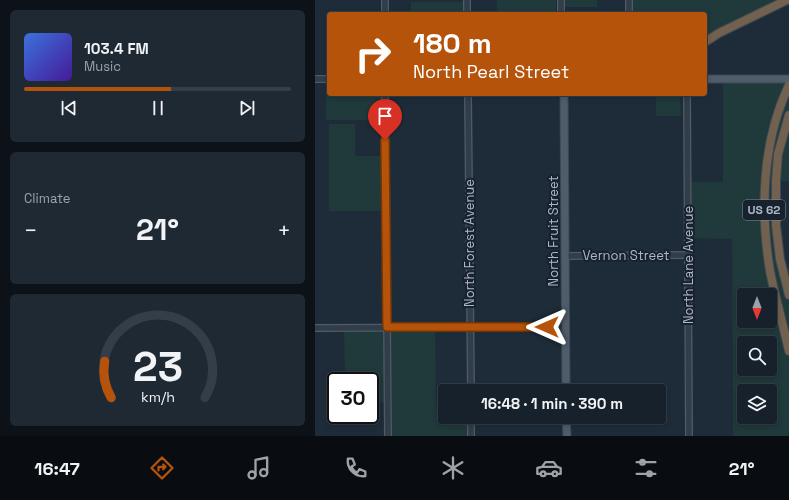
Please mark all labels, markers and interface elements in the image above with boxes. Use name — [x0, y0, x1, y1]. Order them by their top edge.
text: 180 m — [413, 25, 492, 61]
icon: right — [347, 28, 399, 80]
text: 103.4 FM — [84, 39, 149, 58]
text: Music — [84, 58, 121, 75]
text: North Pearl Street — [413, 60, 569, 83]
icon: previous — [58, 97, 80, 119]
icon: pause — [147, 97, 169, 119]
icon: next — [236, 97, 258, 119]
pin — [368, 99, 402, 140]
icon: arrive — [374, 105, 396, 127]
street label: North Fruit Street — [545, 175, 562, 286]
street label: North Forest Avenue — [461, 179, 478, 307]
text: Climate — [24, 190, 70, 207]
road number: US 62 — [743, 200, 785, 220]
street label: North Lane Avenue — [680, 206, 697, 324]
text: 21° — [136, 210, 179, 249]
text: − — [24, 216, 38, 244]
text: + — [277, 216, 291, 244]
street label: Vernon Street — [582, 247, 670, 264]
north arrow — [737, 288, 777, 328]
map controls — [737, 288, 777, 424]
position arrow — [526, 306, 568, 348]
button: search — [737, 336, 777, 376]
text: 23 — [133, 340, 183, 393]
speed limit sign: 30 — [327, 372, 379, 424]
button: layers — [737, 384, 777, 424]
text: km/h — [140, 388, 175, 406]
text: 16:48 · 1 min · 390 m — [481, 394, 623, 413]
icon: directions — [148, 454, 176, 482]
icon: music — [245, 454, 273, 482]
icon: phone — [342, 454, 370, 482]
icon: climate — [439, 454, 467, 482]
icon: car — [535, 454, 563, 482]
icon: filters — [632, 454, 660, 482]
text: 16:47 — [34, 457, 80, 480]
text: 21° — [729, 457, 755, 480]

